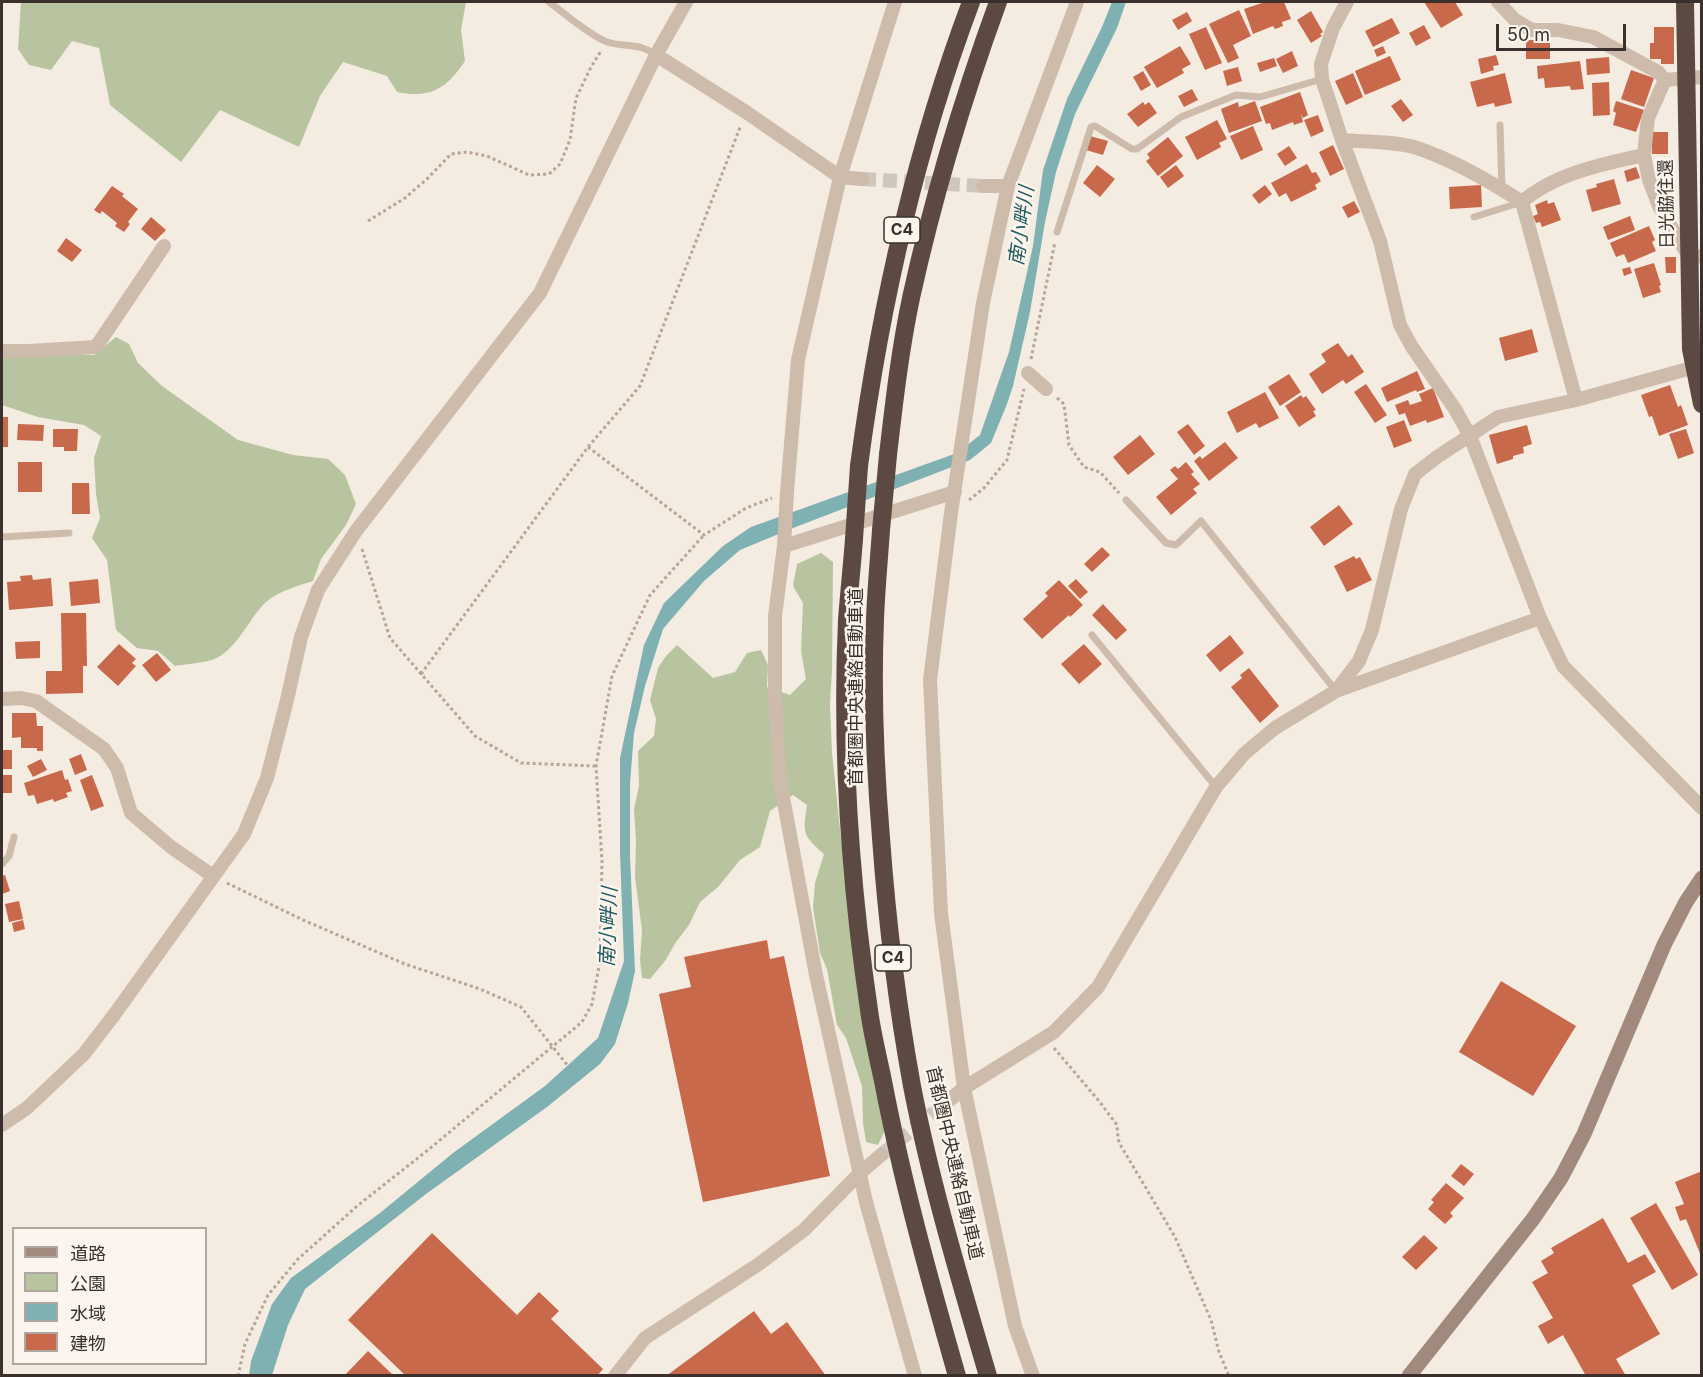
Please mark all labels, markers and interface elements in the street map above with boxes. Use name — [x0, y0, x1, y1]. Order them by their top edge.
scale bar — [1499, 12, 1630, 50]
text: 50 m — [1507, 24, 1550, 45]
street label: 日光脇往還 — [1655, 159, 1679, 249]
water label: 南小畔川 — [1005, 185, 1039, 267]
road number: C4 — [884, 217, 920, 243]
street label: 首都圏中央連絡自動車道 — [846, 588, 868, 786]
water label: 南小畔川 — [596, 887, 622, 967]
road number: C4 — [875, 945, 911, 971]
street label: 首都圏中央連絡自動車道 — [921, 1064, 987, 1262]
legend — [12, 1227, 207, 1365]
text: 道路 — [70, 1243, 106, 1264]
text: 公園 — [70, 1273, 106, 1294]
text: 水域 — [70, 1303, 106, 1324]
text: 建物 — [70, 1333, 106, 1354]

